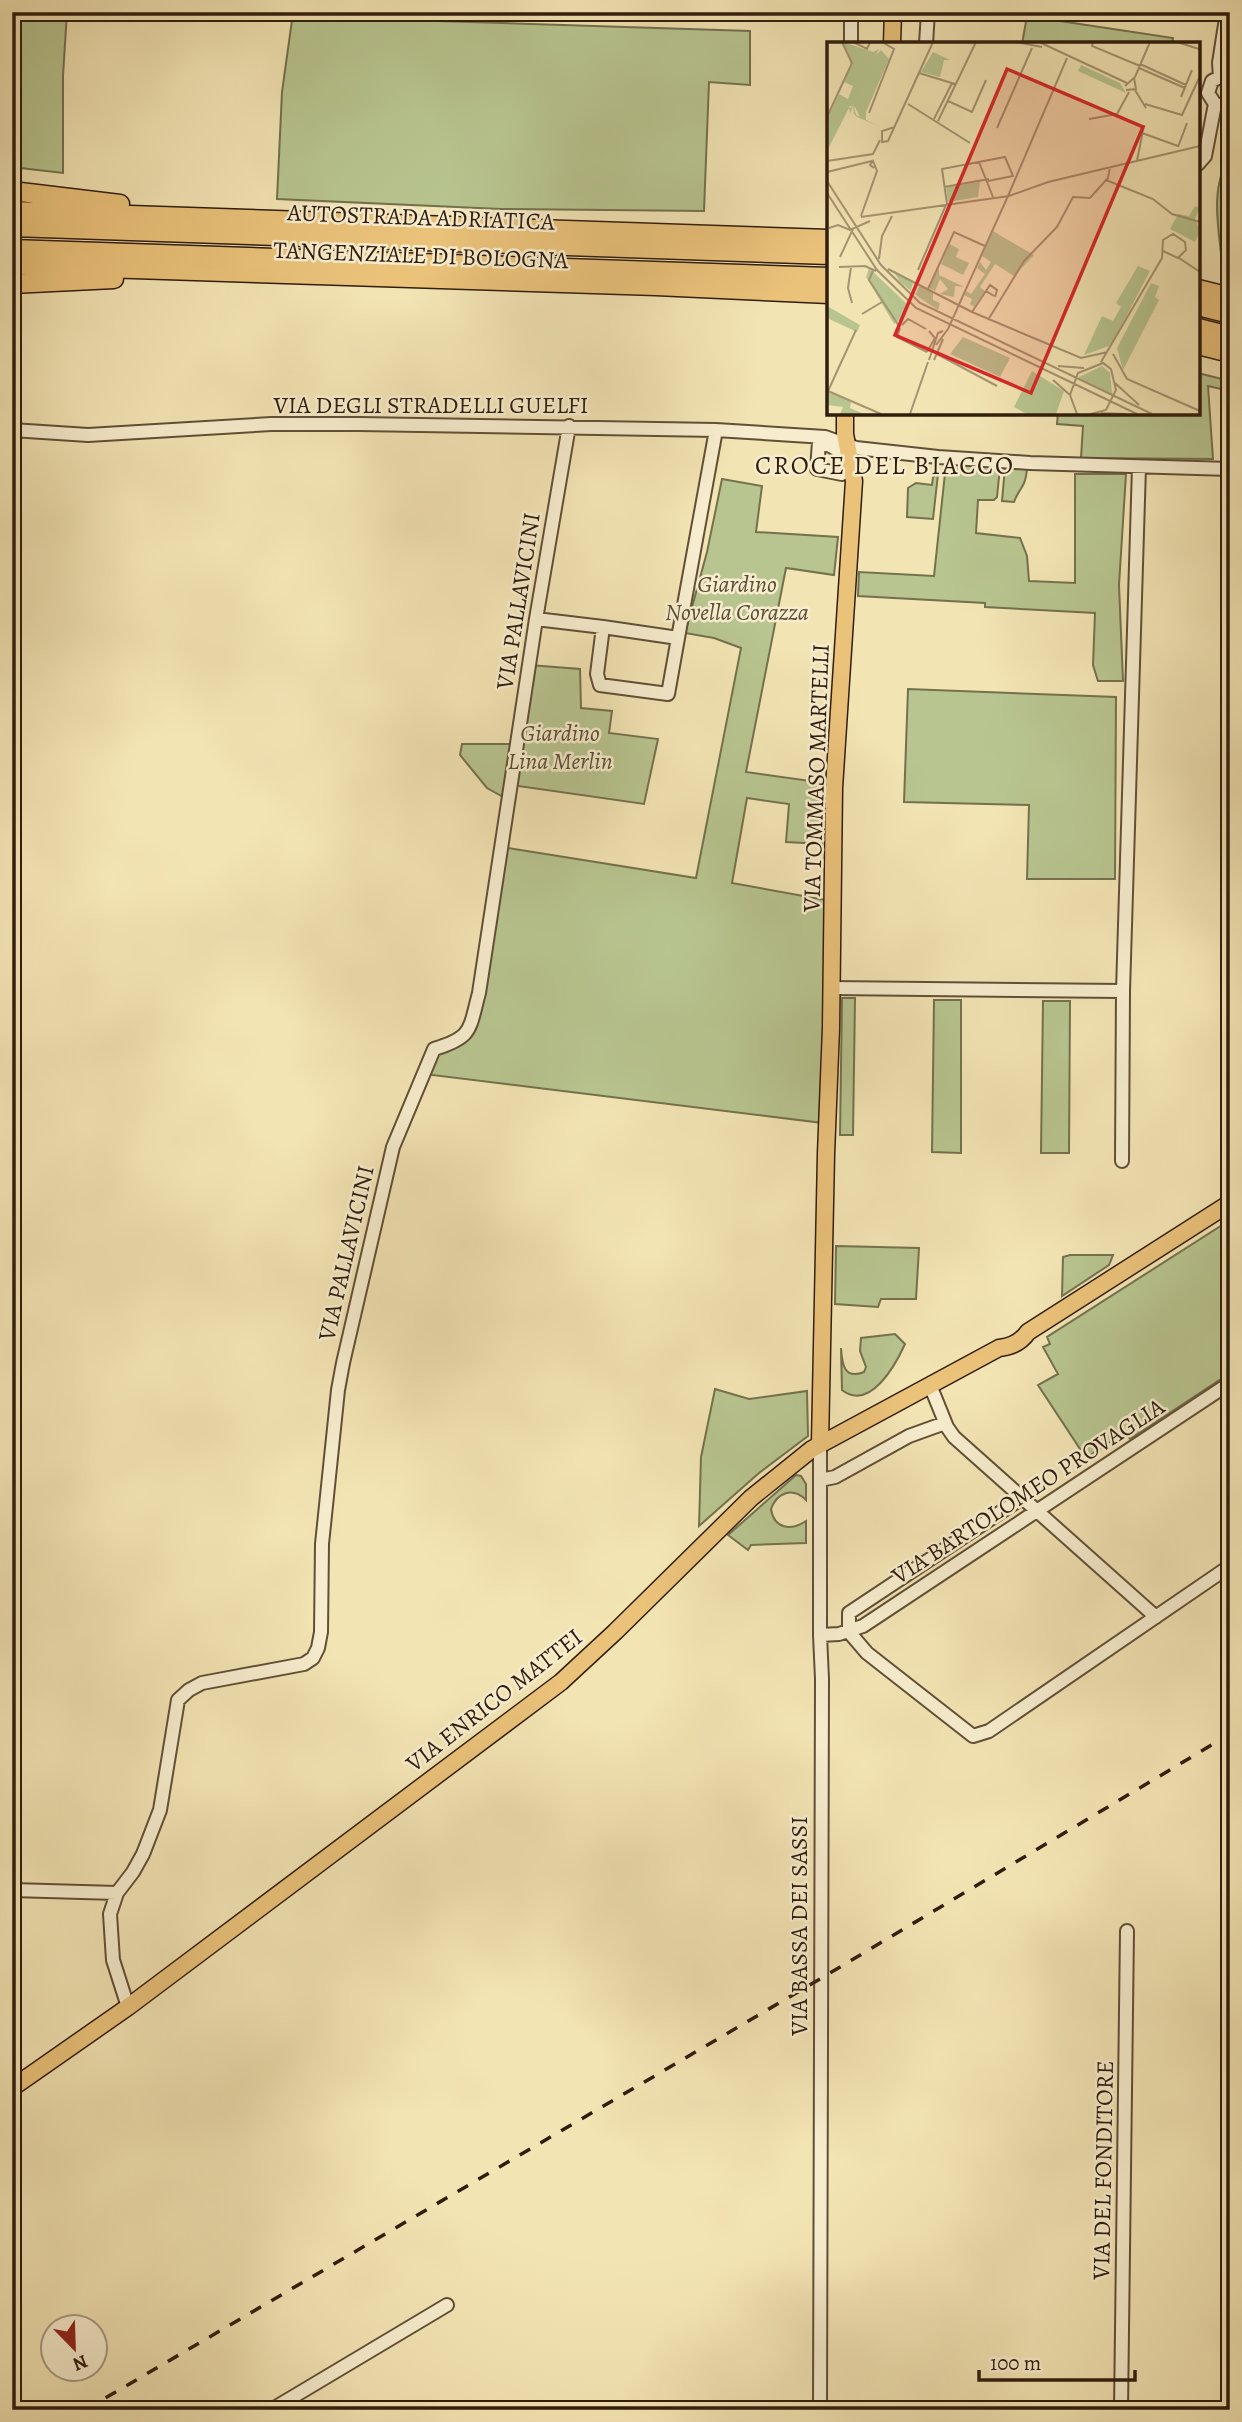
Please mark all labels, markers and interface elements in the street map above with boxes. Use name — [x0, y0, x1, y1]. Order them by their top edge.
inset map — [827, 42, 1200, 415]
street label: AUTOSTRADA ADRIATICA — [286, 196, 556, 238]
street label: TANGENZIALE DI BOLOGNA — [273, 234, 570, 276]
street label: VIA DEGLI STRADELLI GUELFI — [272, 389, 589, 421]
district label: CROCE DEL BIACCO — [755, 448, 1015, 483]
street label: VIA PALLAVICINI — [488, 510, 548, 693]
park label: Giardino Novella Corazza — [665, 568, 809, 628]
street label: VIA TOMMASO MARTELLI — [795, 643, 837, 914]
park label: Giardino Lina Merlin — [507, 717, 613, 777]
street label: VIA PALLAVICINI — [310, 1162, 382, 1345]
street label: VIA BARTOLOMEO PROVAGLIA — [884, 1390, 1172, 1592]
street label: VIA ENRICO MATTEI — [398, 1621, 589, 1780]
street label: VIA BASSA DEI SASSI — [783, 1816, 815, 2037]
street label: VIA DEL FONDITORE — [1085, 2060, 1121, 2281]
north arrow — [38, 2314, 108, 2384]
scale bar — [979, 2338, 1135, 2382]
text: N — [69, 2348, 92, 2377]
text: 100 m — [990, 2349, 1041, 2377]

